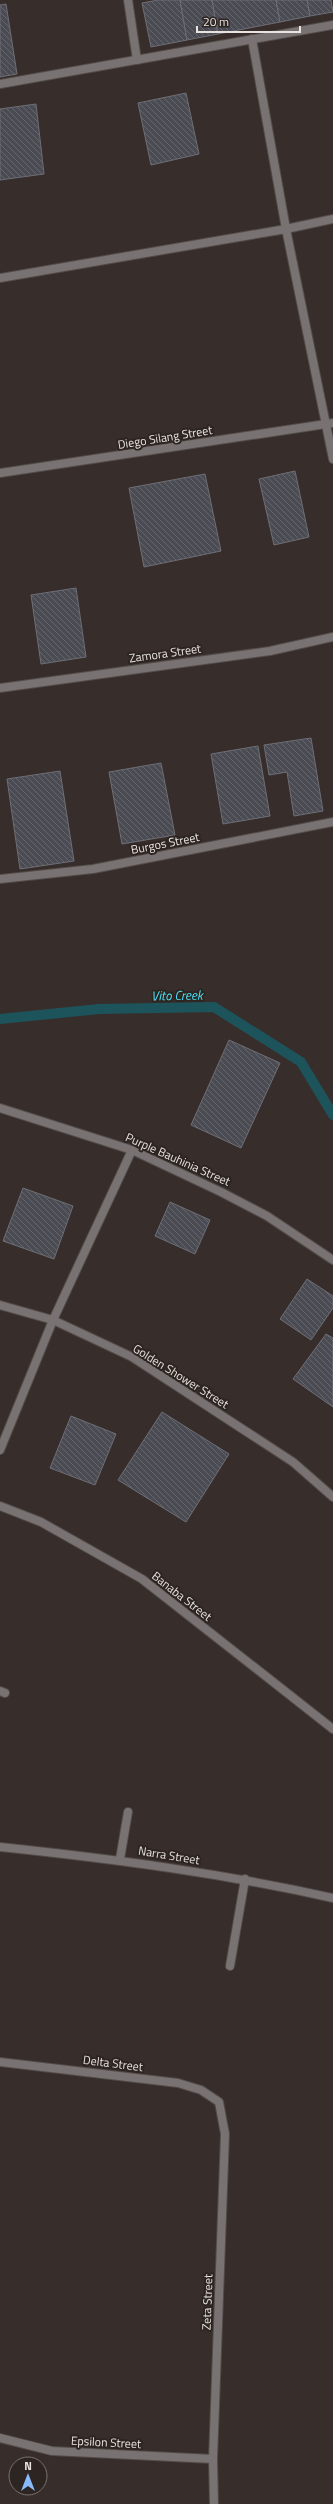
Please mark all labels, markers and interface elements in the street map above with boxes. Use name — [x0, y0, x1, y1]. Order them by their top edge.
scale bar — [197, 8, 300, 34]
text: 20 m — [203, 12, 229, 31]
street label: Diego Silang Street — [116, 420, 215, 454]
street label: Zamora Street — [128, 638, 203, 667]
street label: Burgos Street — [129, 827, 202, 859]
water label: Vito Creek — [151, 985, 205, 1005]
street label: Purple Bauhinia Street — [123, 1127, 234, 1191]
street label: Golden Shower Street — [129, 1339, 233, 1414]
street label: Banaba Street — [148, 1566, 217, 1626]
street label: Narra Street — [137, 1841, 202, 1869]
street label: Delta Street — [82, 2050, 145, 2076]
street label: Zeta Street — [197, 2273, 218, 2330]
street label: Epsilon Street — [70, 2431, 142, 2453]
north arrow — [8, 2456, 48, 2496]
text: N — [24, 2458, 32, 2474]

